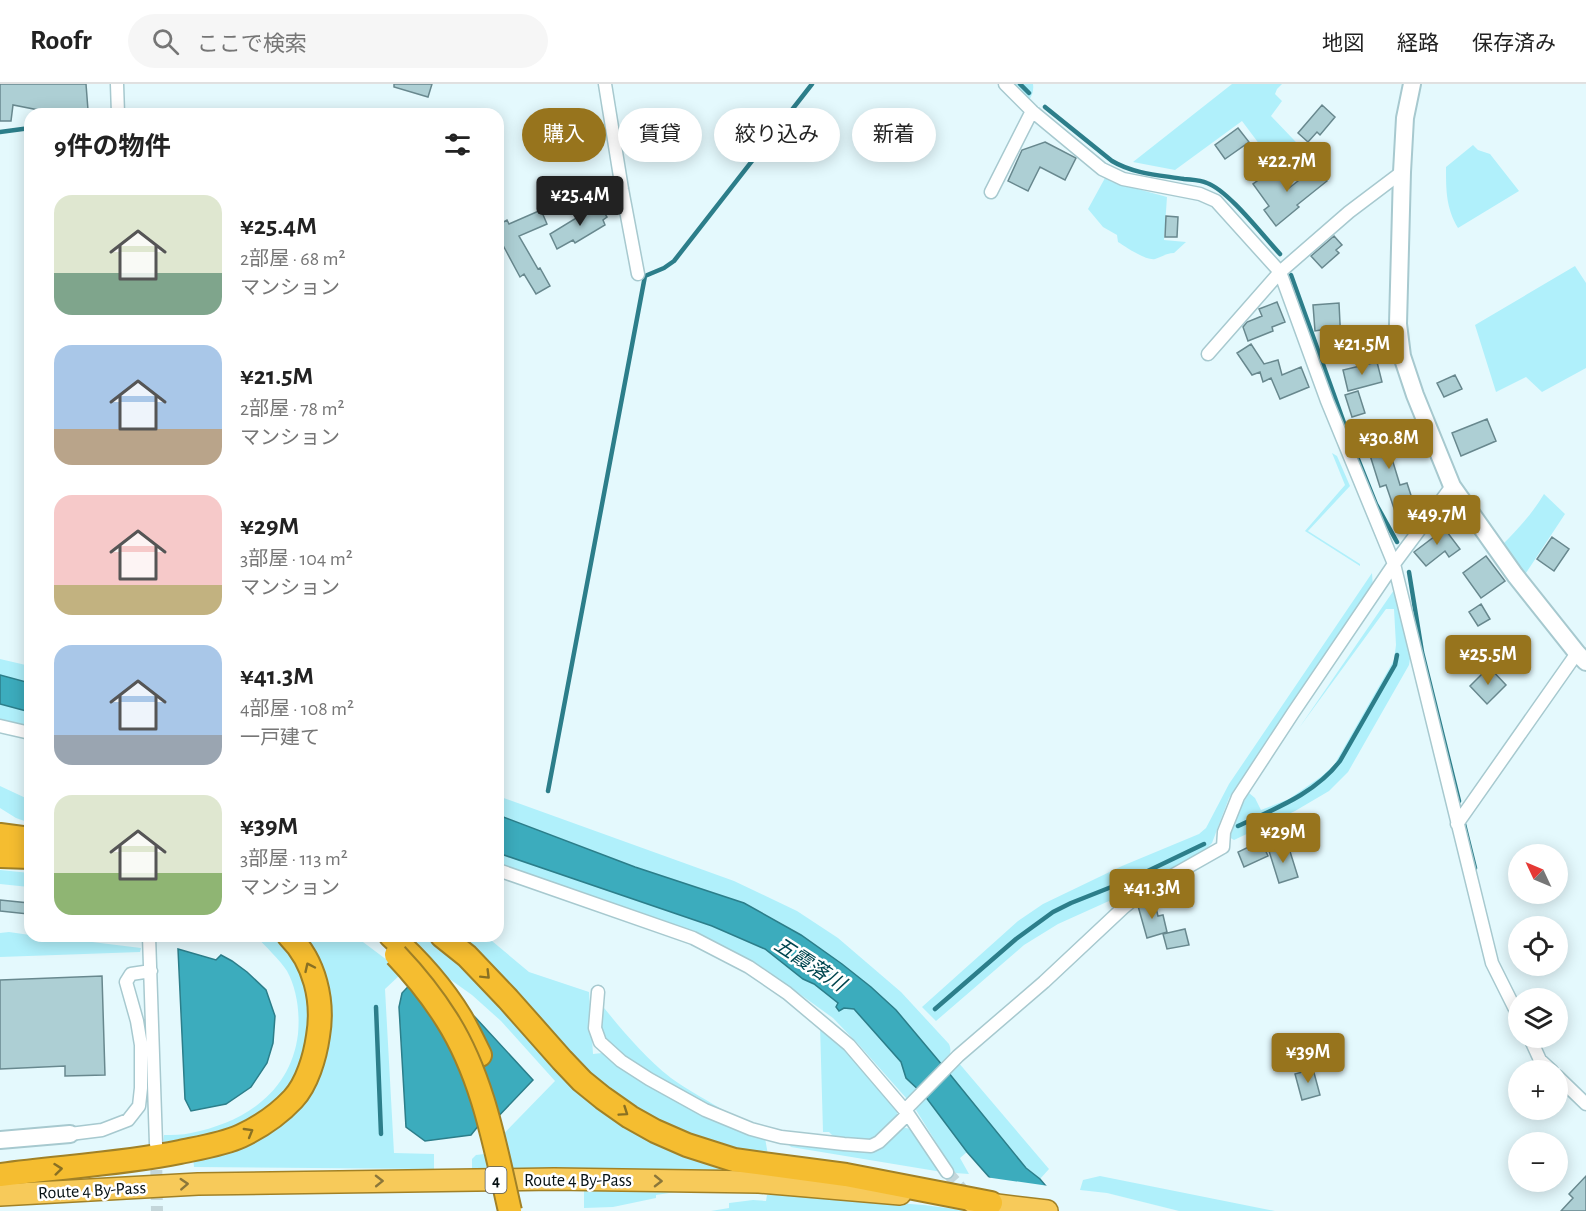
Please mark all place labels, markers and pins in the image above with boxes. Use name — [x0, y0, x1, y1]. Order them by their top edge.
pin: ¥22.7M — [1238, 142, 1336, 193]
pin: ¥25.4M — [531, 176, 629, 227]
pin: ¥21.5M — [1313, 325, 1411, 376]
pin: ¥30.8M — [1340, 419, 1438, 470]
pin: ¥49.7M — [1388, 495, 1486, 546]
pin: ¥25.5M — [1439, 635, 1537, 686]
pin: ¥29M — [1247, 813, 1319, 864]
pin: ¥41.3M — [1103, 869, 1201, 920]
pin: ¥39M — [1272, 1033, 1344, 1084]

